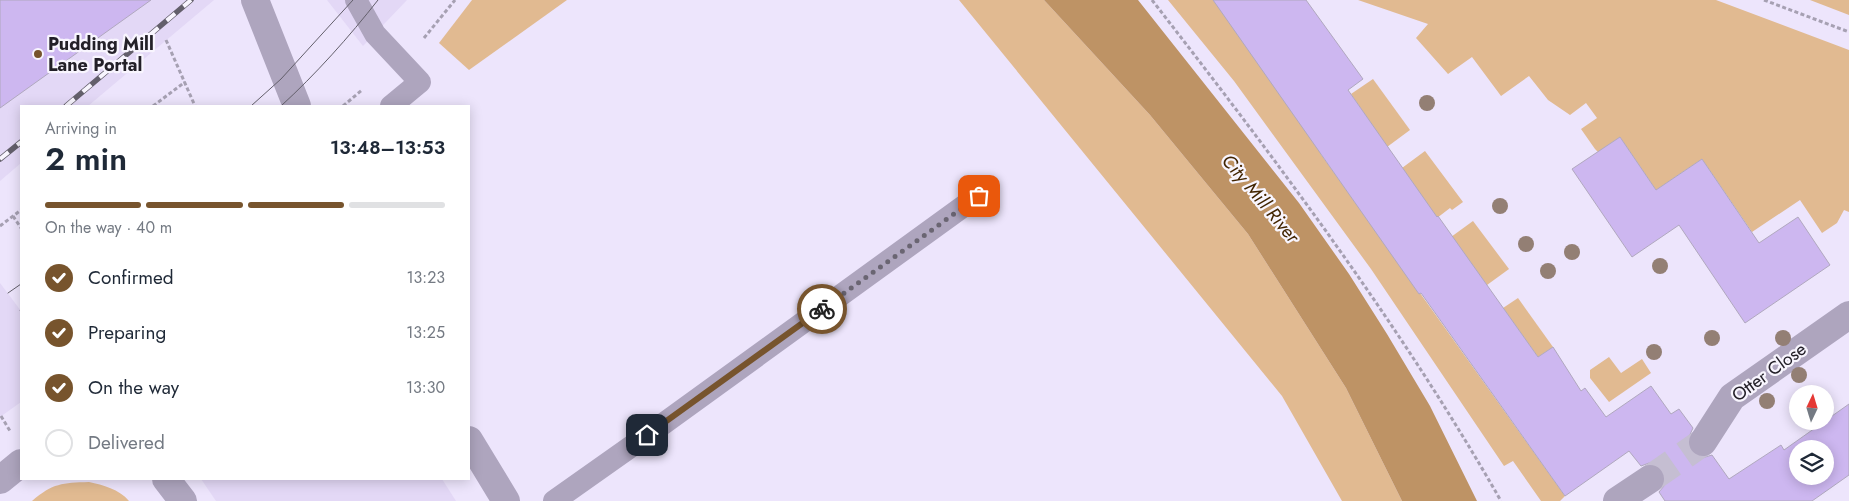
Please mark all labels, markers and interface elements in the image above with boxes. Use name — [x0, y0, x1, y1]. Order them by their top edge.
place label: Pudding Mill Lane Portal — [48, 31, 154, 78]
marker: Pudding Mill Lane Portal — [32, 48, 44, 60]
text: Arriving in — [45, 117, 117, 140]
text: 13:48–13:53 — [330, 134, 445, 161]
text: 2 min — [45, 136, 127, 182]
water label: City Mill River — [1215, 148, 1307, 250]
pin — [958, 175, 1000, 217]
icon: bag — [965, 182, 993, 210]
text: On the way · 40 m — [45, 216, 172, 239]
icon: check — [45, 264, 73, 292]
text: Confirmed — [88, 264, 174, 291]
text: 13:23 — [406, 266, 445, 289]
courier — [797, 284, 847, 334]
icon: bike — [808, 295, 836, 323]
icon: check — [45, 319, 73, 347]
text: Preparing — [88, 319, 166, 346]
text: 13:25 — [406, 321, 445, 344]
street label: Otter Close — [1726, 336, 1812, 408]
icon: check — [45, 374, 73, 402]
text: On the way — [88, 374, 179, 401]
text: 13:30 — [406, 376, 445, 399]
north arrow — [1789, 385, 1834, 430]
map controls — [1789, 385, 1834, 485]
pin — [626, 414, 668, 456]
icon: home — [633, 421, 661, 449]
text: Delivered — [88, 429, 165, 456]
button: layers — [1789, 440, 1834, 485]

